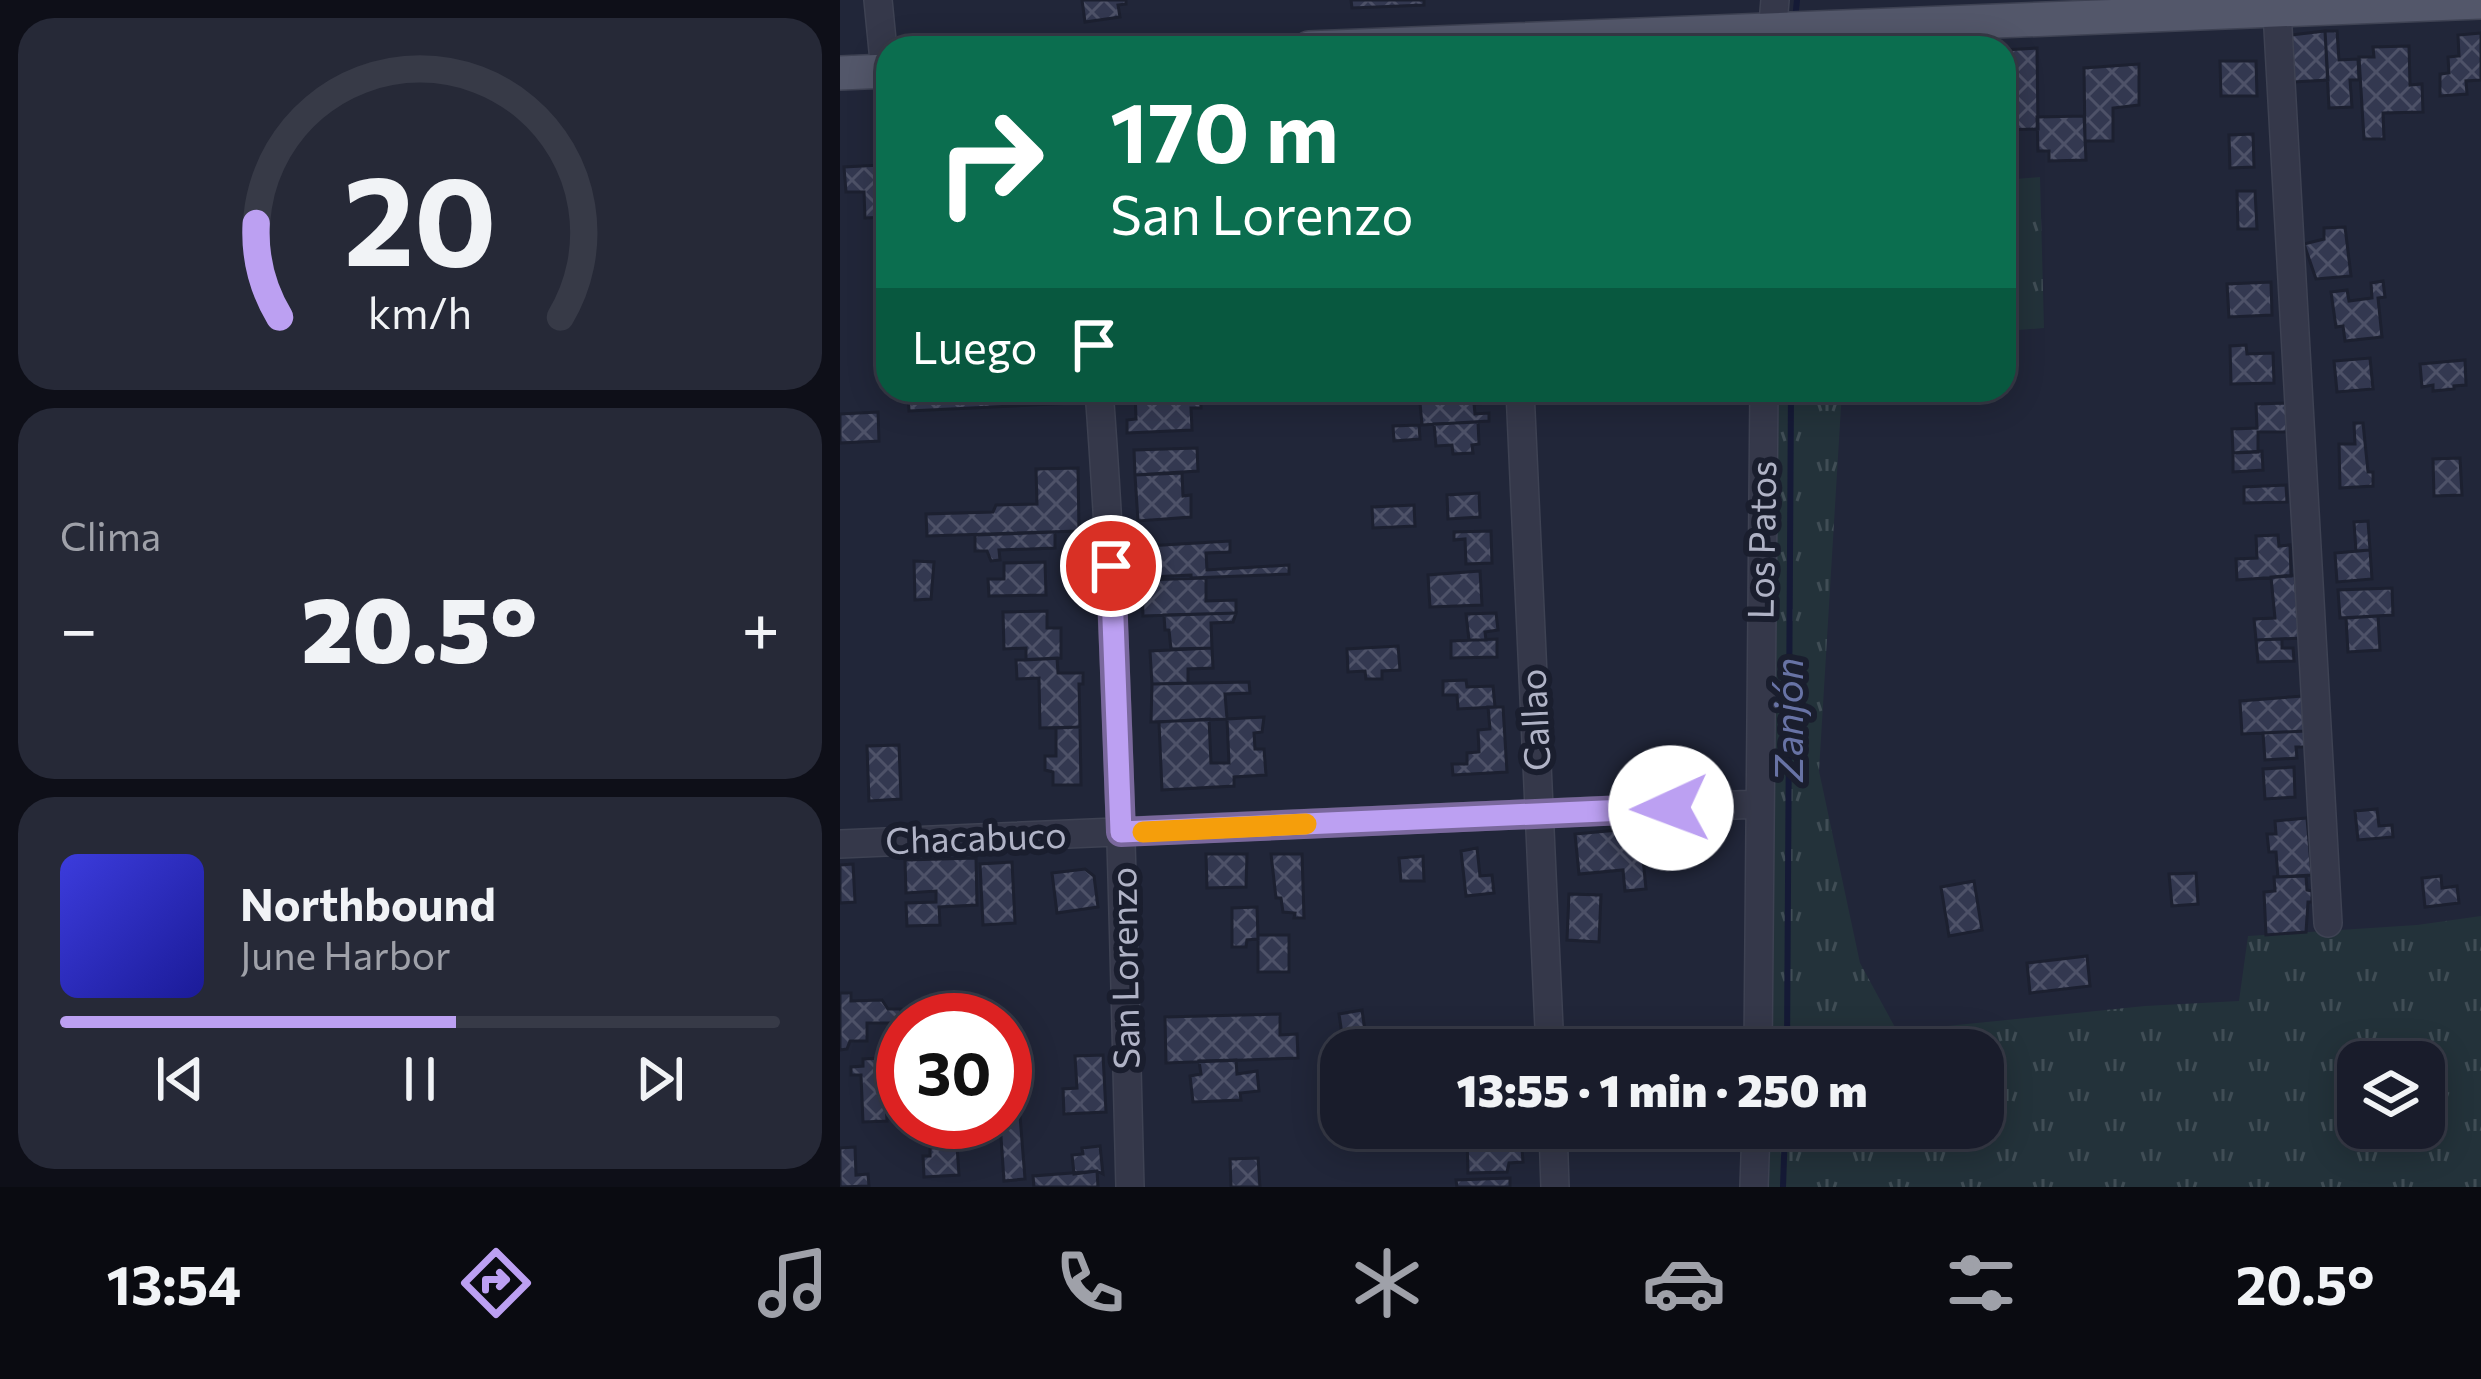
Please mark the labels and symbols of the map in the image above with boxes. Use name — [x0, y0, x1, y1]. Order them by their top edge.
street label: Los Patos — [1737, 460, 1783, 620]
pin — [1060, 515, 1162, 617]
water label: Zanjón — [1763, 658, 1811, 783]
street label: Callao — [1508, 668, 1558, 772]
position arrow — [1608, 745, 1734, 871]
street label: Chacabuco — [884, 811, 1067, 861]
street label: San Lorenzo — [1099, 867, 1147, 1070]
speed limit sign: 30 — [876, 993, 1032, 1149]

